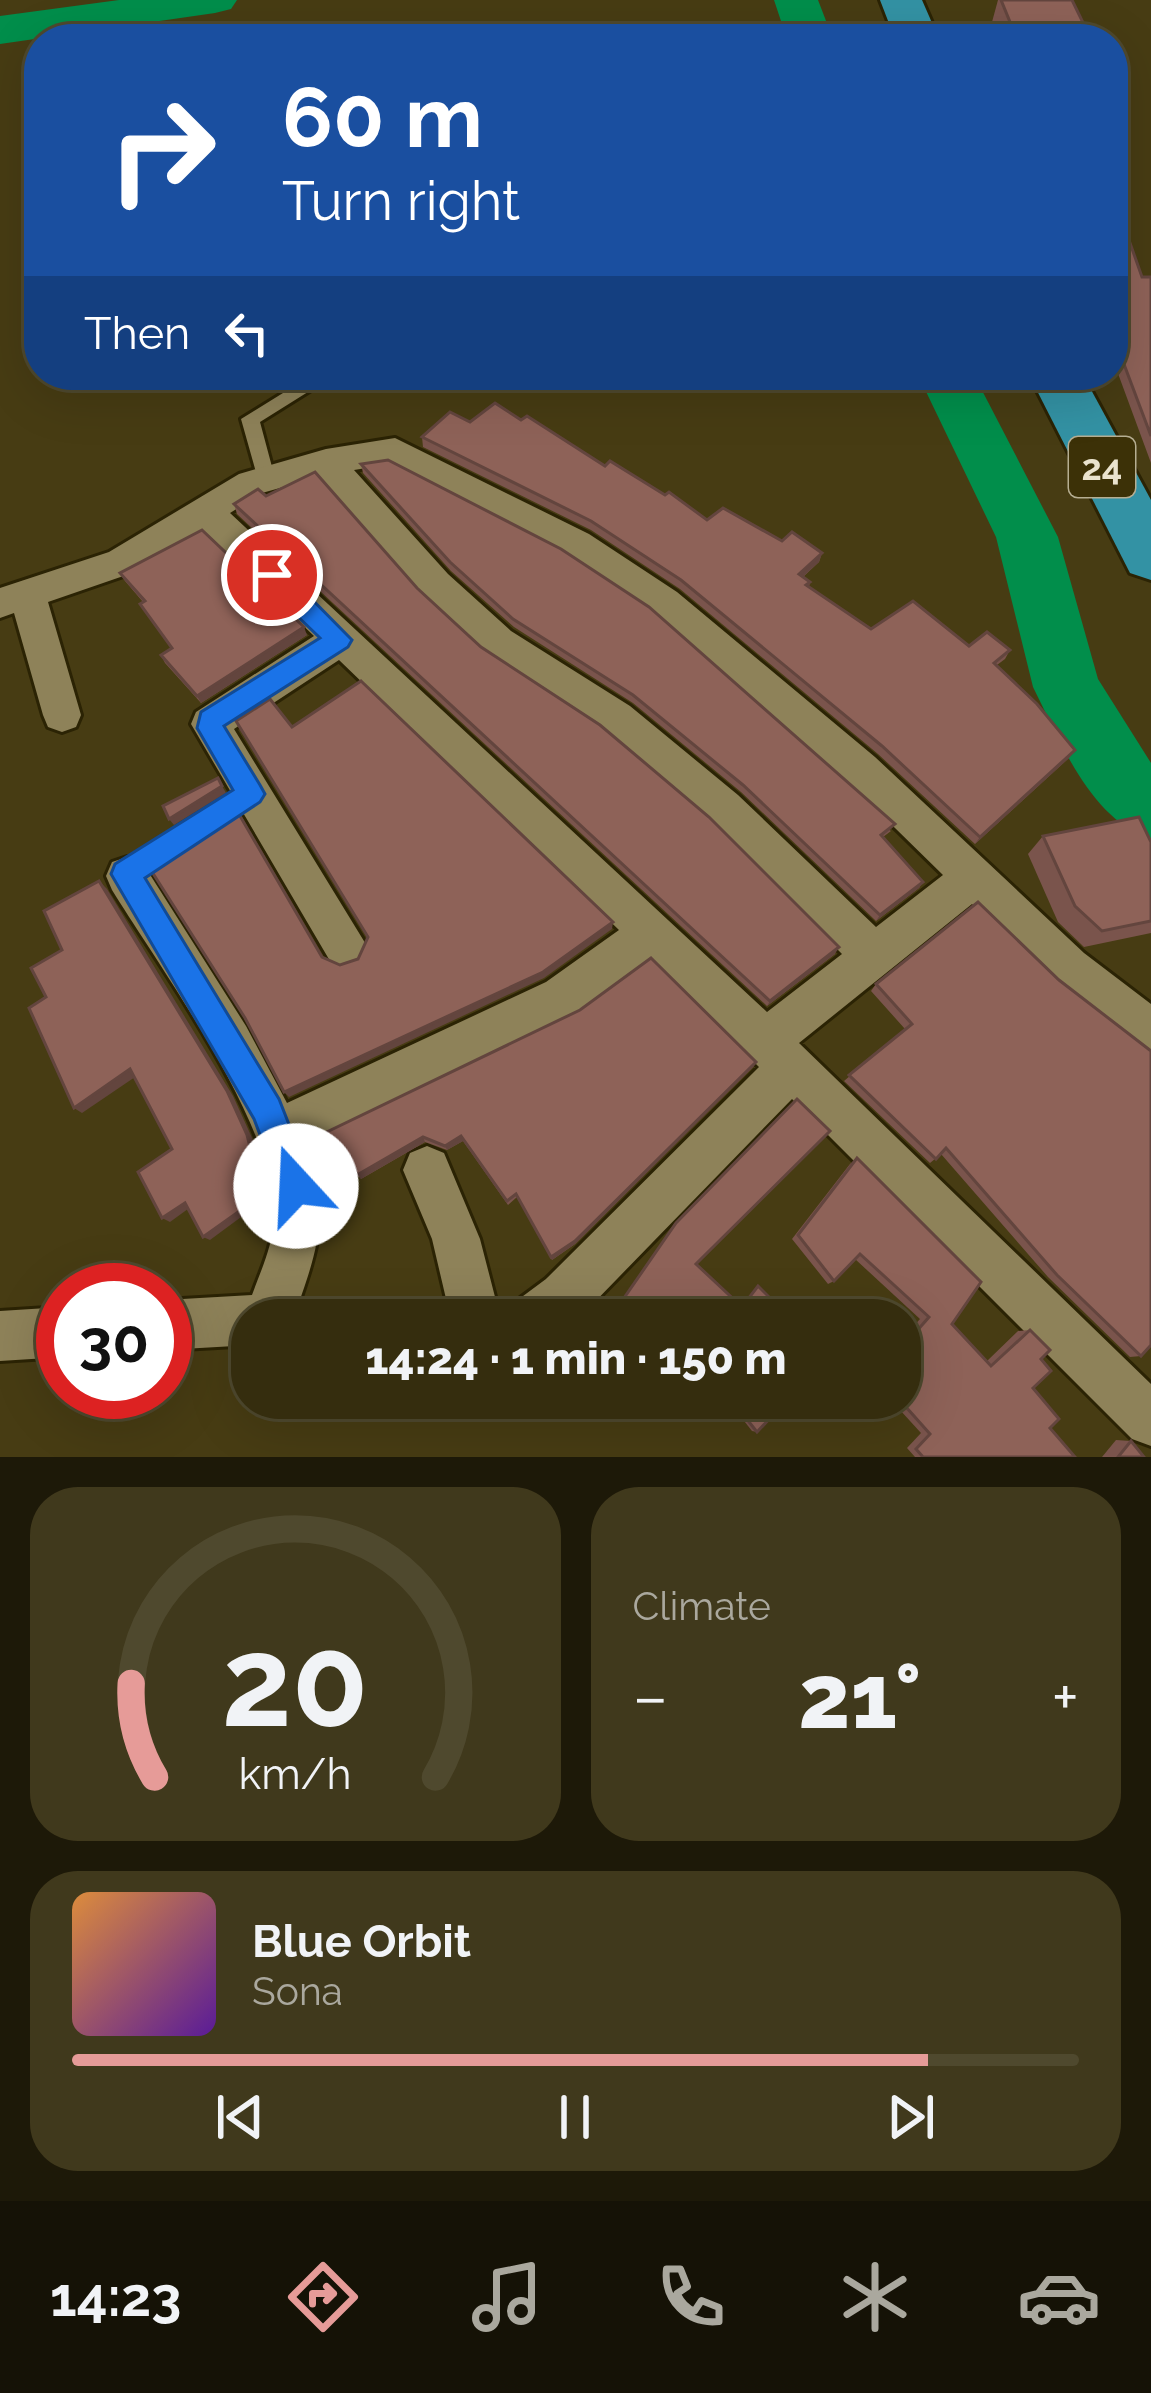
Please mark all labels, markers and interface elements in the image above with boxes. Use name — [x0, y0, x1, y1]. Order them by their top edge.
text: 60 m — [282, 68, 483, 167]
icon: right — [84, 72, 240, 228]
text: Turn right — [282, 169, 520, 233]
icon: left — [214, 300, 280, 366]
text: Then — [84, 307, 190, 360]
road number: 24 — [1069, 437, 1135, 497]
pin — [221, 524, 323, 626]
icon: arrive — [239, 542, 305, 608]
position arrow — [233, 1123, 359, 1249]
speed limit sign: 30 — [36, 1263, 192, 1419]
text: 14:24 · 1 min · 150 m — [365, 1332, 787, 1385]
text: Climate — [633, 1583, 771, 1629]
text: 20 — [222, 1609, 369, 1755]
text: 21° — [798, 1643, 921, 1749]
text: − — [633, 1658, 668, 1735]
text: + — [1052, 1658, 1079, 1735]
text: km/h — [239, 1749, 352, 1799]
text: Blue Orbit — [252, 1915, 471, 1968]
text: Sona — [252, 1968, 343, 2014]
icon: previous — [207, 2084, 273, 2150]
icon: pause — [542, 2084, 608, 2150]
icon: next — [878, 2084, 944, 2150]
icon: directions — [281, 2255, 365, 2339]
icon: music — [465, 2255, 549, 2339]
icon: phone — [649, 2255, 733, 2339]
icon: climate — [833, 2255, 917, 2339]
icon: car — [1017, 2255, 1101, 2339]
text: 14:23 — [50, 2265, 181, 2329]

